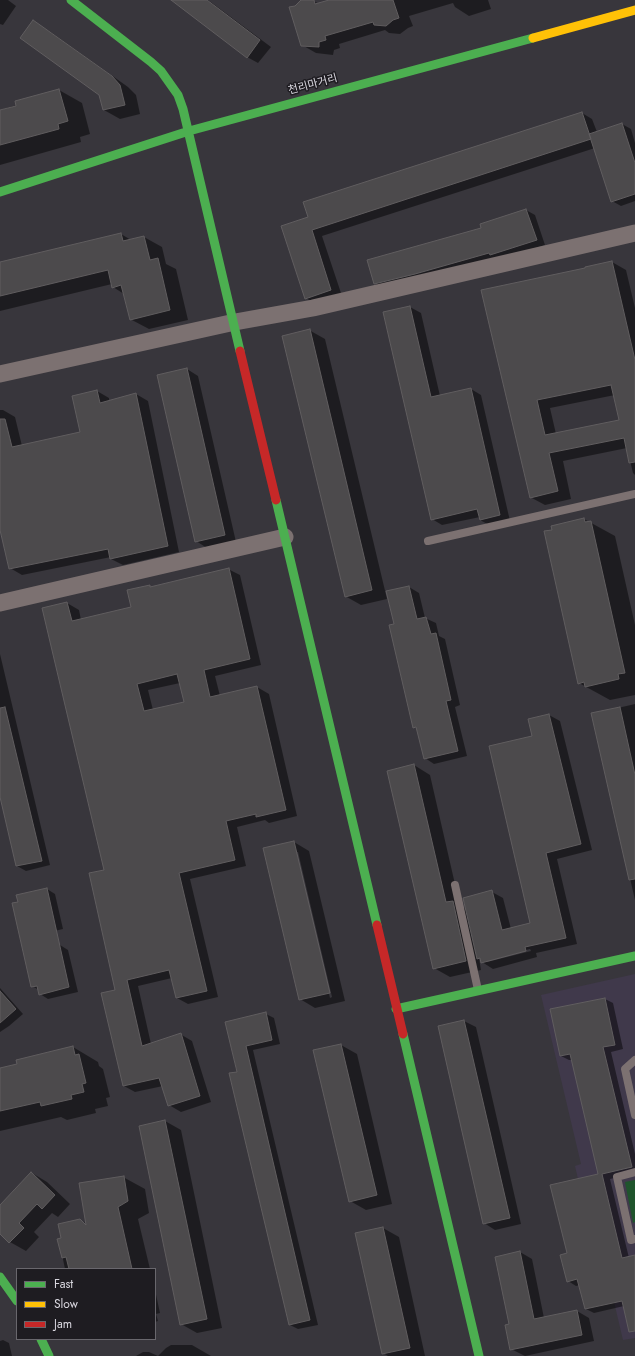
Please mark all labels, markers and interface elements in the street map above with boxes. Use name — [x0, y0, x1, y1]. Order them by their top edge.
street label: 천리마거리 — [287, 72, 339, 98]
legend — [16, 1268, 156, 1340]
text: Fast — [54, 1275, 73, 1293]
text: Slow — [54, 1295, 78, 1313]
text: Jam — [54, 1315, 72, 1333]

